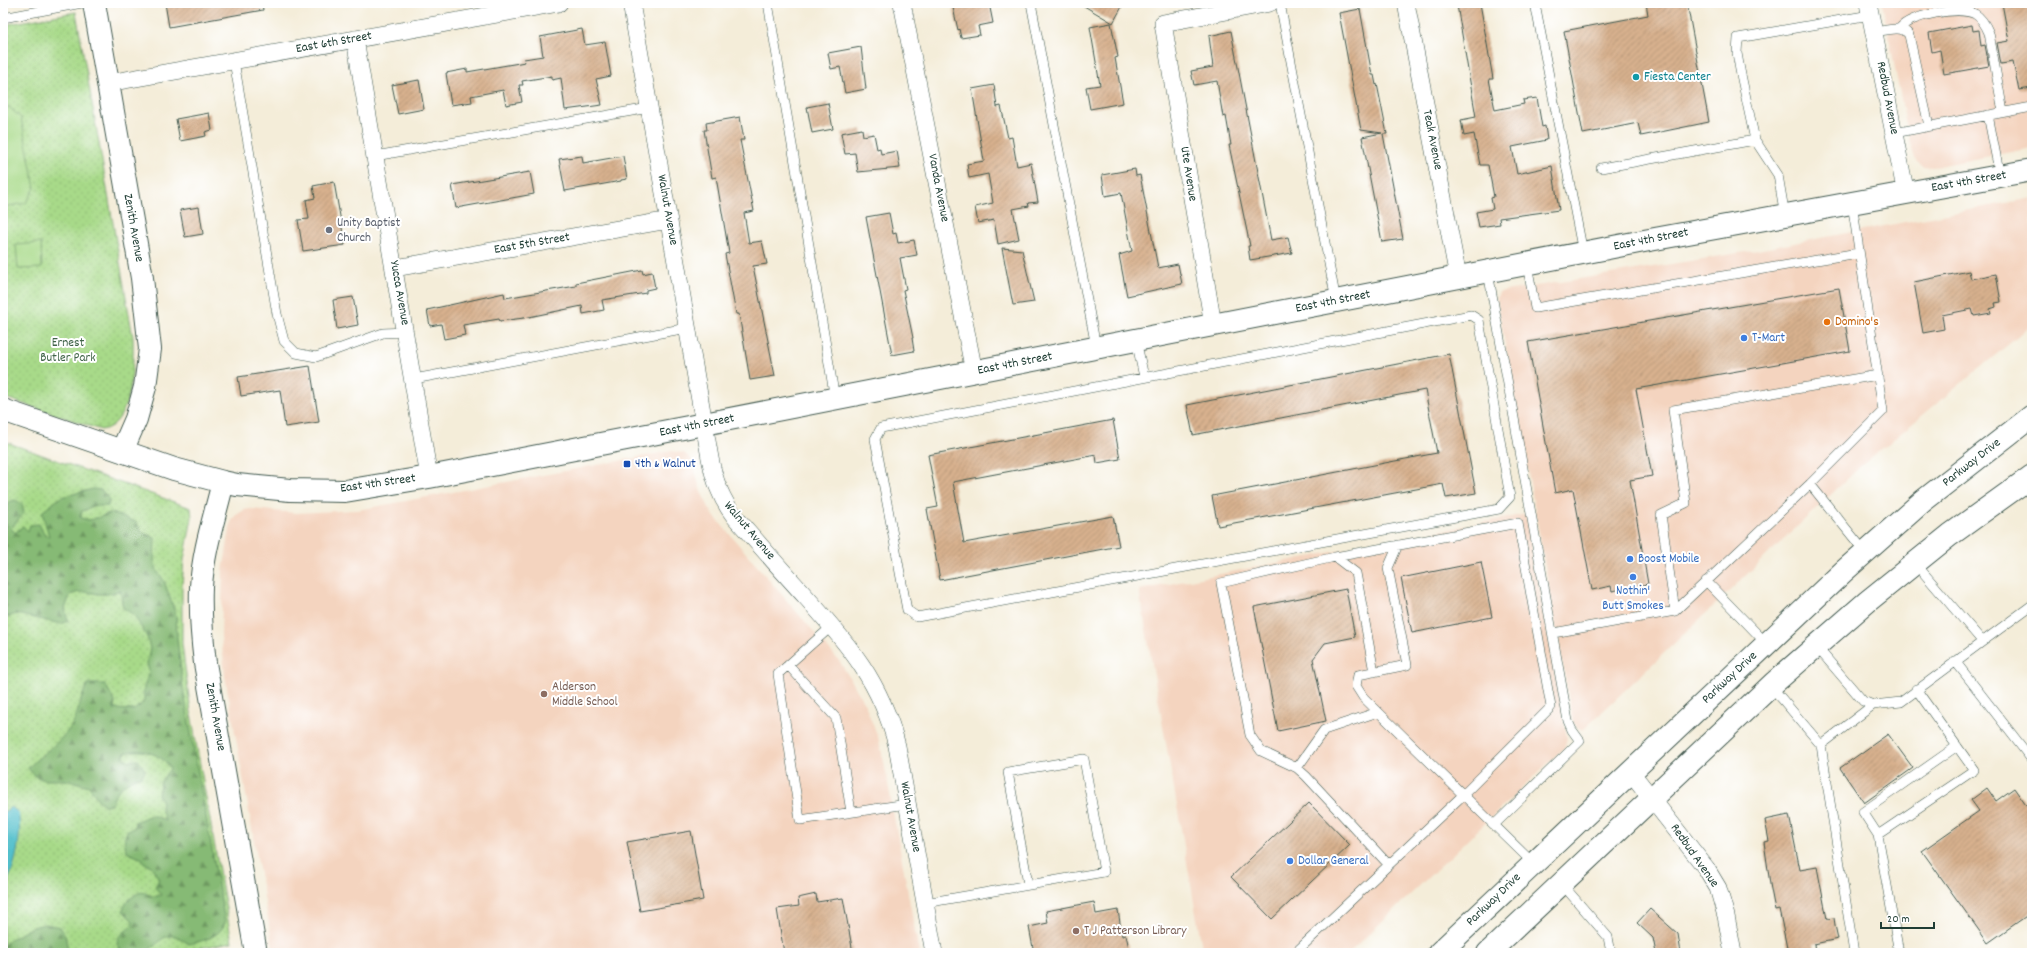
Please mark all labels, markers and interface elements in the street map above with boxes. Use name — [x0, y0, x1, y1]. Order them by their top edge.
street label: East 6th Street — [294, 27, 374, 59]
street label: Redbud Avenue — [1871, 60, 1903, 136]
place label: Fiesta Center — [1644, 68, 1711, 87]
marker: Fiesta Center — [1631, 72, 1641, 82]
street label: Teak Avenue — [1417, 108, 1447, 172]
street label: Ute Avenue — [1174, 145, 1202, 203]
street label: Vanda Avenue — [922, 152, 954, 224]
street label: East 4th Street — [1930, 166, 2008, 198]
street label: Walnut Avenue — [651, 173, 683, 247]
street label: Zenith Avenue — [118, 192, 148, 264]
place label: Unity Baptist Church — [337, 214, 401, 248]
street label: East 4th Street — [1612, 223, 1690, 257]
marker: Unity Baptist Church — [324, 225, 334, 235]
street label: East 5th Street — [493, 228, 572, 260]
street label: Yucca Avenue — [384, 259, 414, 327]
street label: East 4th Street — [1294, 285, 1372, 319]
place label: Domino's — [1835, 313, 1879, 332]
marker: Domino's — [1822, 317, 1832, 327]
place label: T-Mart — [1752, 329, 1785, 348]
marker: T-Mart — [1739, 333, 1749, 343]
park label: Ernest Butler Park — [40, 334, 96, 368]
street label: East 4th Street — [976, 347, 1054, 381]
street label: East 4th Street — [658, 409, 736, 443]
street label: Parkway Drive — [1939, 434, 2006, 492]
place label: 4th & Walnut — [635, 455, 696, 474]
marker: 4th & Walnut — [622, 459, 632, 469]
street label: East 4th Street — [339, 469, 417, 499]
street label: Walnut Avenue — [719, 497, 779, 565]
place label: Boost Mobile — [1638, 550, 1699, 569]
marker: Boost Mobile — [1625, 554, 1635, 564]
marker: Nothin' Butt Smokes — [1628, 572, 1638, 582]
place label: Nothin' Butt Smokes — [1602, 582, 1664, 616]
street label: Parkway Drive — [1698, 647, 1762, 709]
place label: Alderson Middle School — [552, 678, 618, 712]
street label: Zenith Avenue — [200, 681, 230, 753]
marker: Alderson Middle School — [539, 689, 549, 699]
street label: Walnut Avenue — [894, 780, 926, 854]
street label: Redbud Avenue — [1665, 820, 1723, 892]
place label: Dollar General — [1298, 852, 1369, 871]
marker: Dollar General — [1285, 856, 1295, 866]
street label: Parkway Drive — [1462, 869, 1526, 931]
scale bar — [1881, 904, 1934, 930]
text: 20 m — [1887, 911, 1910, 928]
place label: T J Patterson Library — [1084, 922, 1187, 941]
marker: T J Patterson Library — [1071, 926, 1081, 936]

